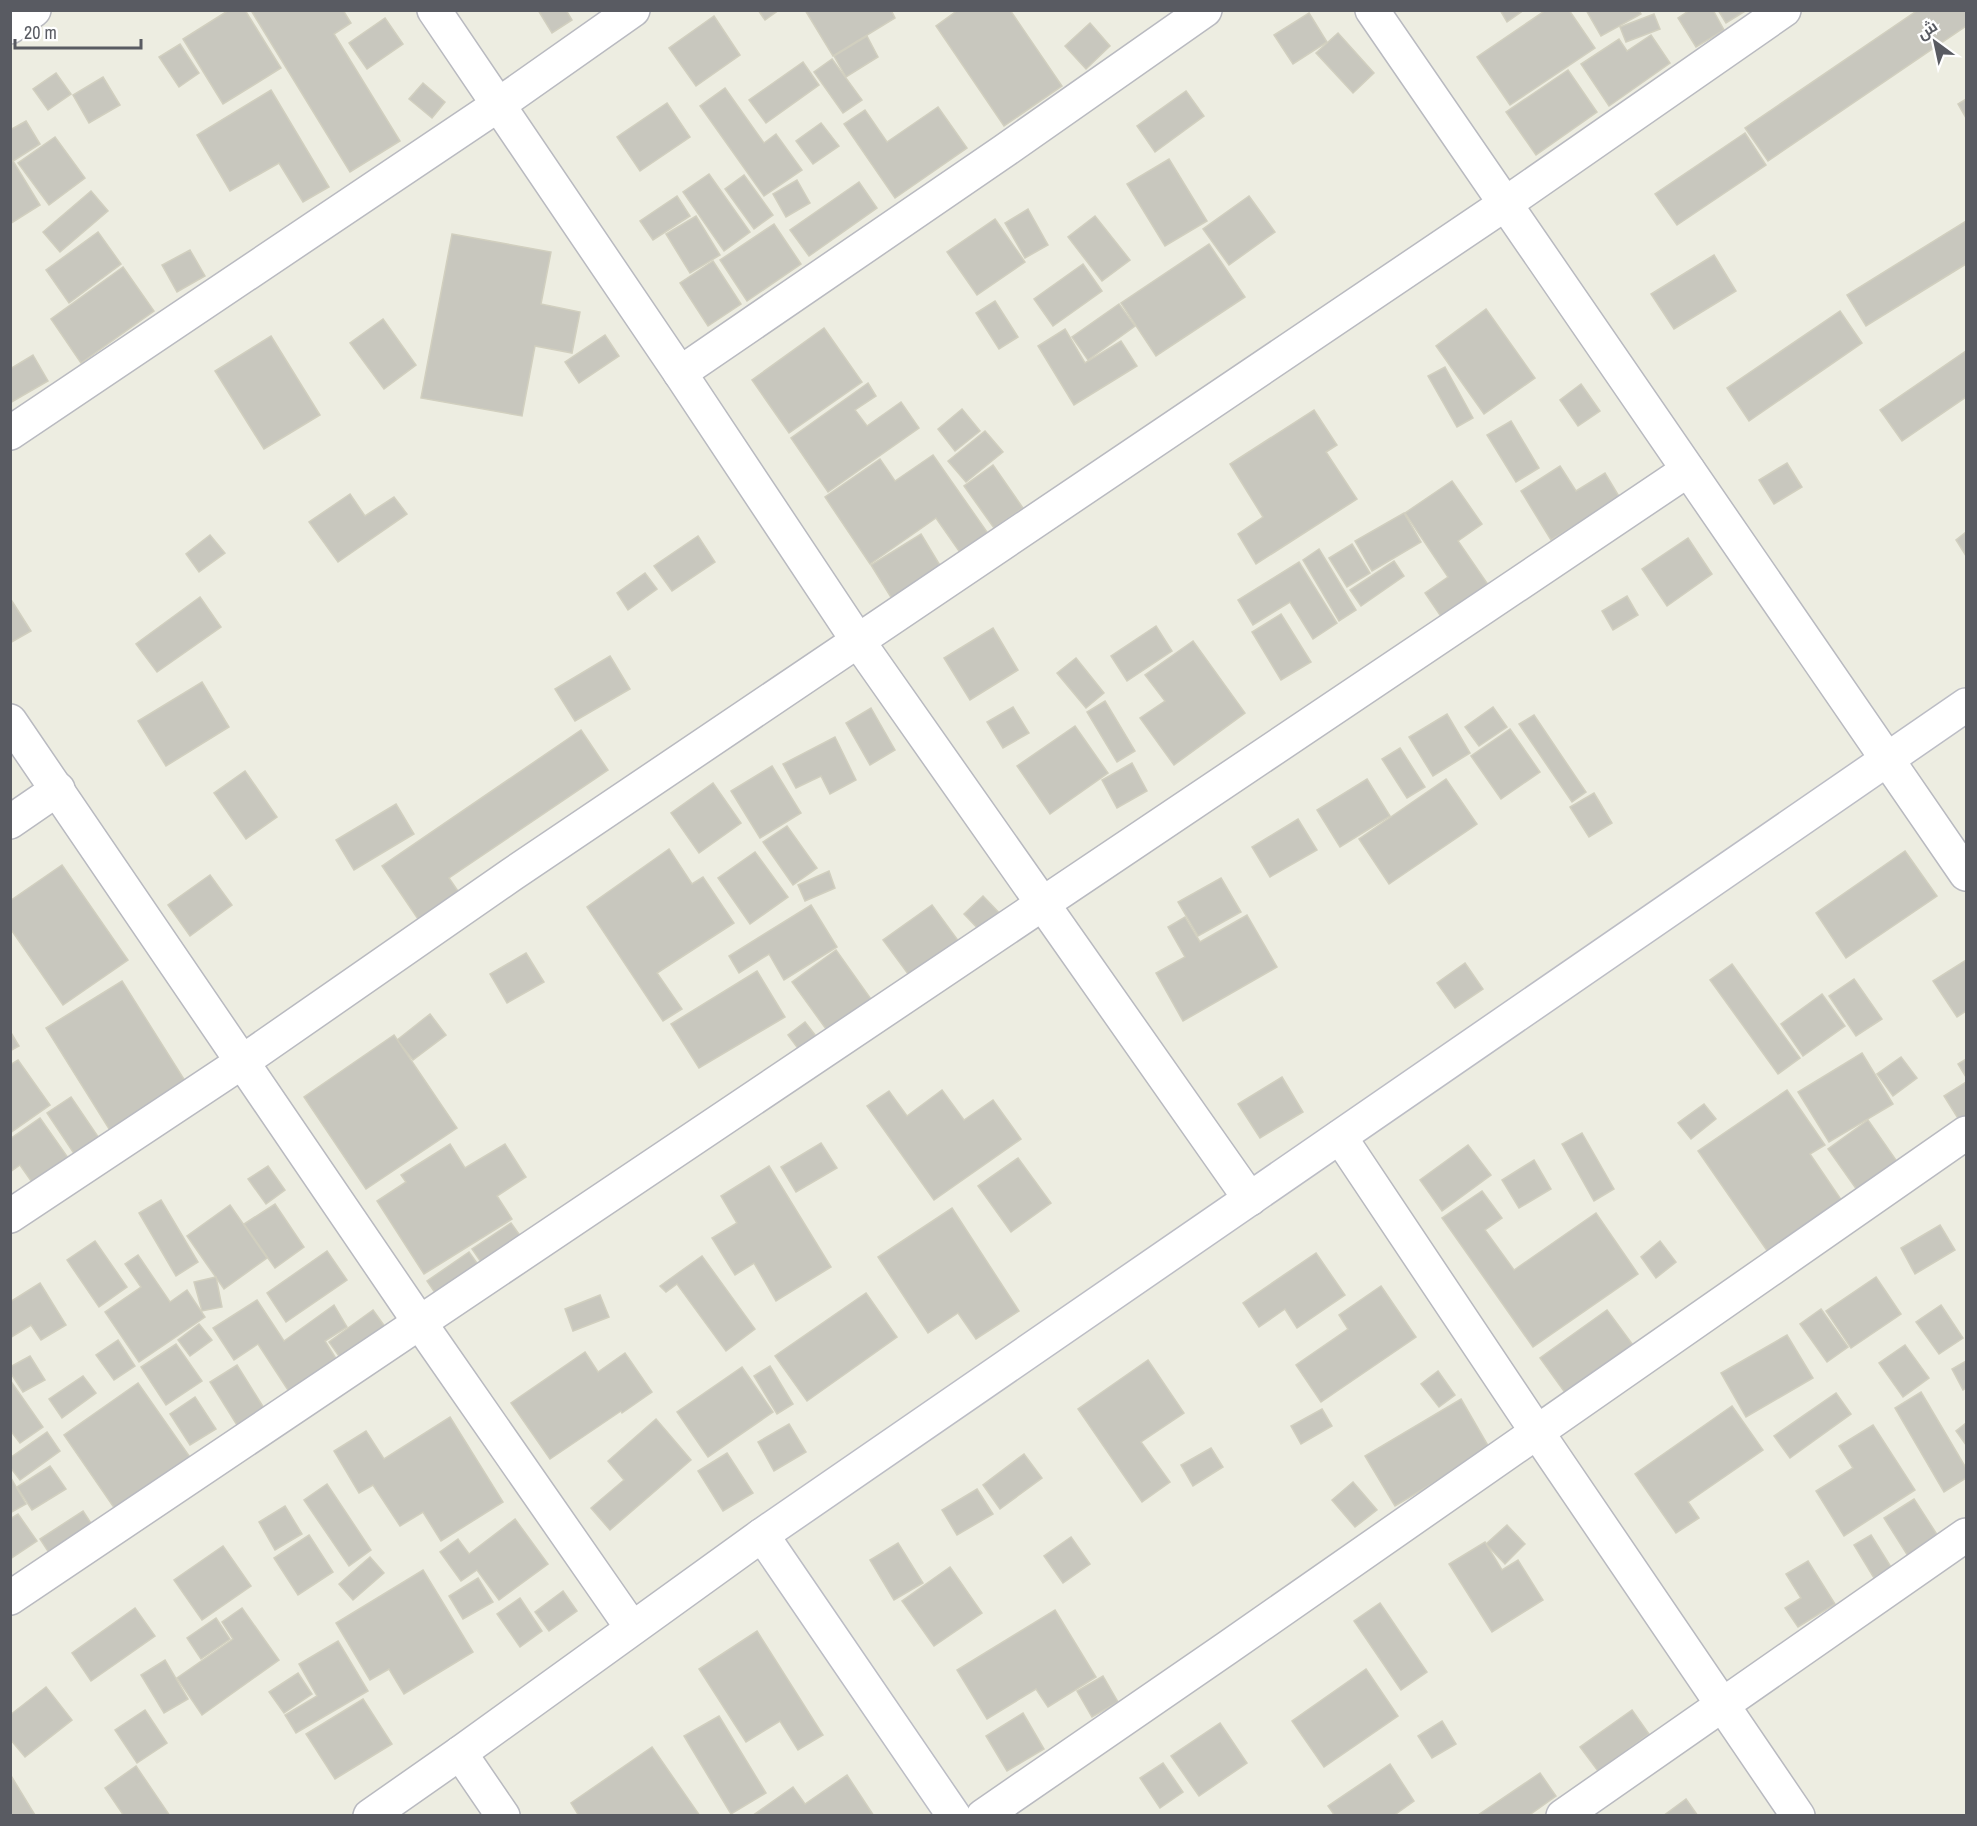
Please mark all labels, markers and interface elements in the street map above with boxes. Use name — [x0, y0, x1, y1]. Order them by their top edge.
scale bar — [15, 12, 141, 50]
north arrow — [1905, 12, 1965, 72]
text: ش — [1912, 15, 1941, 44]
text: 20 m — [24, 20, 57, 45]

